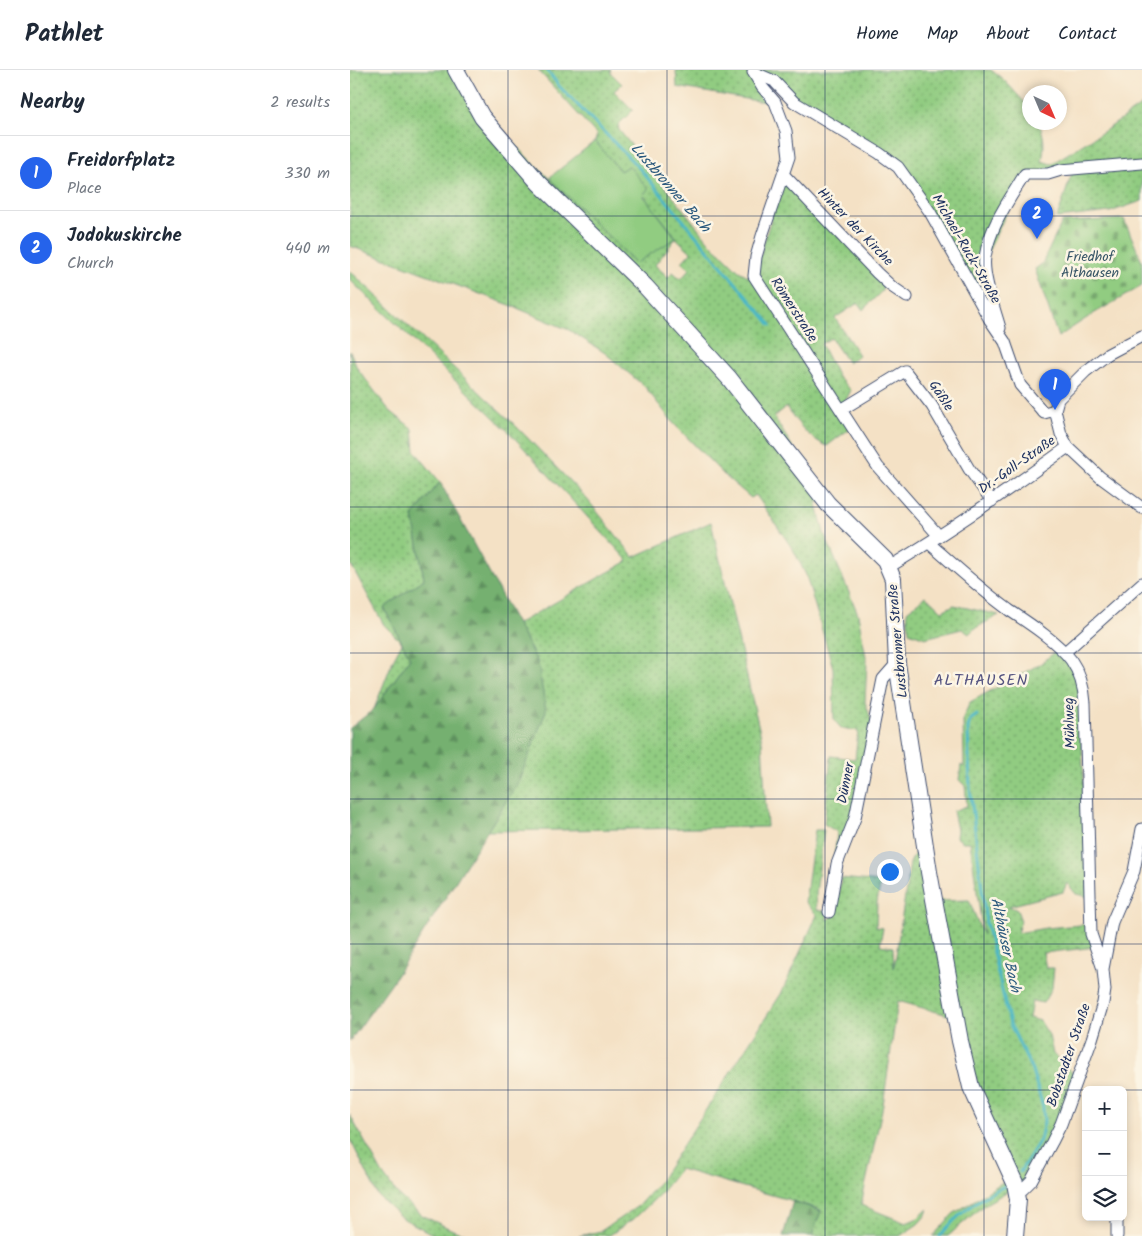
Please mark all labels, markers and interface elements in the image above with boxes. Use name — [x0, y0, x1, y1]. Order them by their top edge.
text: Pathlet — [25, 15, 104, 54]
text: Home — [856, 20, 899, 49]
text: Map — [927, 20, 958, 49]
text: About — [986, 20, 1030, 49]
text: Contact — [1058, 20, 1117, 49]
north arrow — [1022, 85, 1067, 130]
text: Nearby — [20, 86, 85, 119]
text: 2 results — [270, 90, 330, 115]
water label: Lustbronner Bach — [624, 138, 717, 240]
text: Freidorfplatz — [67, 146, 175, 176]
text: 1 — [34, 161, 38, 186]
text: 330 m — [285, 161, 330, 186]
text: Place — [67, 176, 101, 201]
street label: Hinter der Kirche — [812, 183, 899, 272]
street label: Michael-Ruck-Straße — [926, 190, 1007, 309]
pin: 2 — [1021, 198, 1053, 239]
text: Jodokuskirche — [67, 221, 182, 251]
text: 2 — [31, 236, 41, 261]
text: 440 m — [285, 236, 330, 261]
park label: Friedhof Althausen — [1061, 246, 1119, 284]
text: Church — [67, 251, 114, 276]
street label: Römerstraße — [765, 273, 824, 347]
pin: 1 — [1039, 369, 1071, 410]
street label: Gäßle — [923, 376, 960, 416]
street label: Dr.-Goll-Straße — [974, 430, 1061, 500]
street label: Lustbronner Straße — [882, 583, 914, 699]
district label: ALTHAUSEN — [934, 668, 1028, 693]
street label: Mühlweg — [1058, 697, 1082, 749]
street label: Dünner — [831, 759, 861, 806]
your location — [877, 859, 903, 885]
water label: Althäuser Bach — [983, 895, 1027, 997]
street label: Bobstadter Straße — [1041, 1000, 1097, 1110]
map controls — [1082, 1086, 1127, 1221]
button: + — [1082, 1086, 1127, 1131]
button: − — [1082, 1131, 1127, 1176]
button: layers — [1082, 1176, 1127, 1221]

